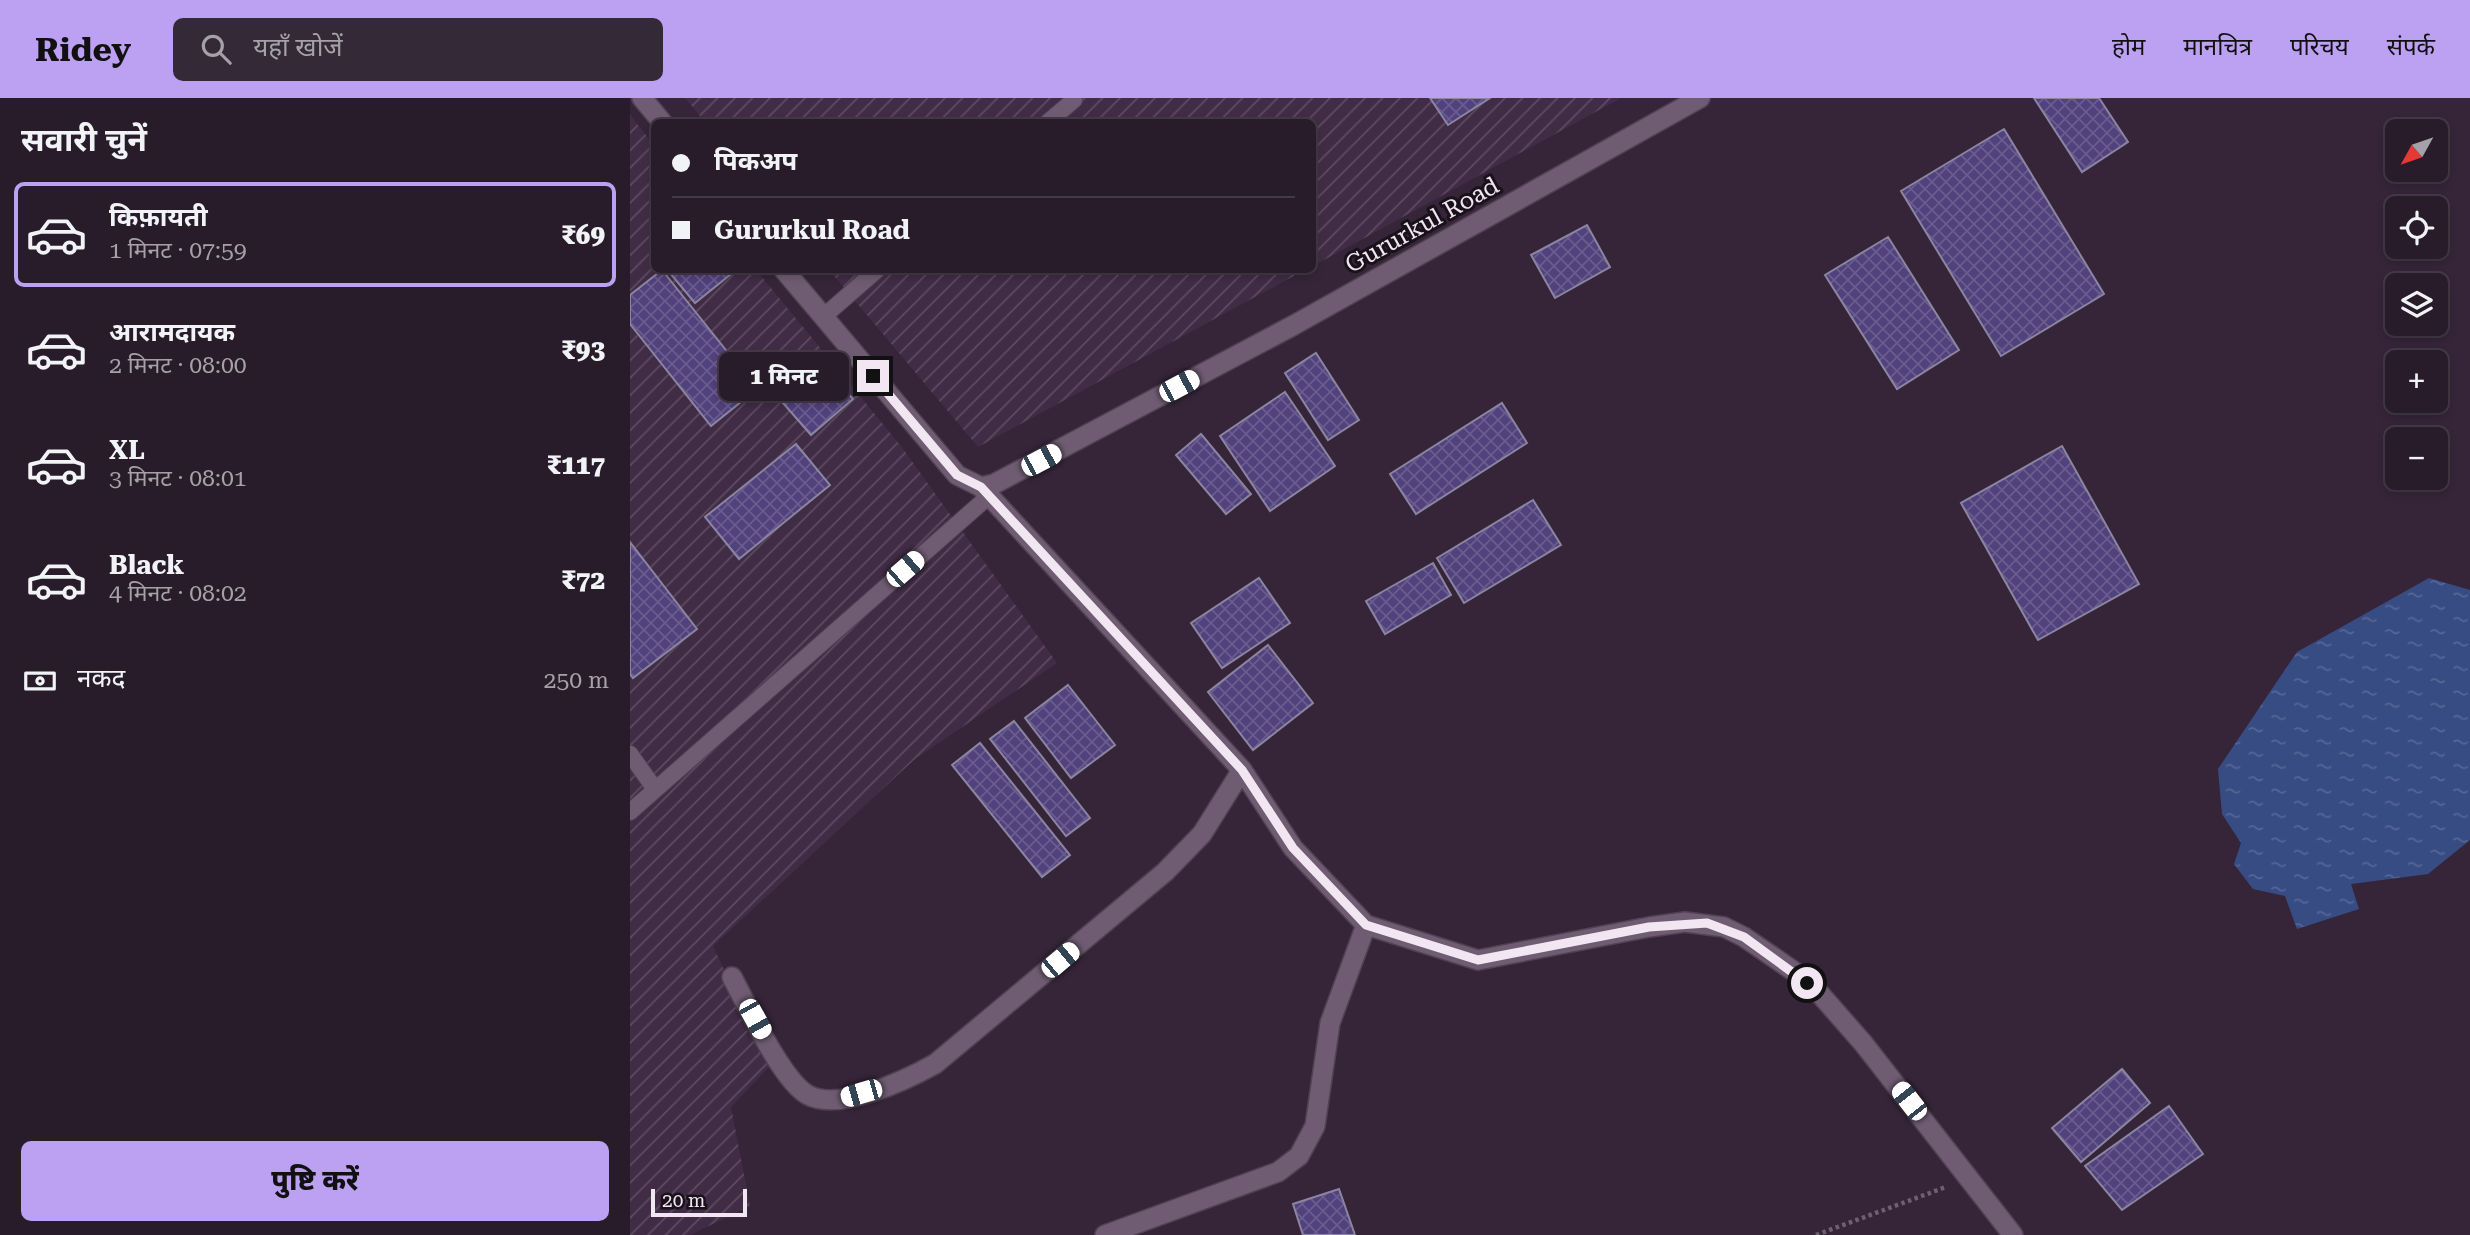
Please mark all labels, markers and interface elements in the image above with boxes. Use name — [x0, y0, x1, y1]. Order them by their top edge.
search box — [173, 18, 663, 81]
text: Ridey — [35, 30, 131, 69]
icon: search — [197, 30, 235, 68]
text: यहाँ खोजें — [253, 32, 343, 62]
text: होम — [2112, 33, 2145, 61]
text: मानचित्र — [2183, 33, 2252, 61]
text: परिचय — [2290, 33, 2349, 61]
text: संपर्क — [2387, 33, 2435, 61]
north arrow — [2385, 119, 2448, 182]
map controls — [2385, 119, 2448, 490]
text: सवारी चुनें — [21, 121, 147, 159]
text: पिकअप — [714, 146, 797, 176]
street label: Gururkul Road — [1340, 171, 1504, 279]
button: locate — [2385, 196, 2448, 259]
text: किफ़ायती — [109, 202, 208, 232]
icon: car — [25, 203, 88, 266]
text: Gururkul Road — [714, 215, 910, 245]
text: ₹69 — [561, 220, 605, 250]
text: 1 मिनट · 07:59 — [109, 237, 247, 264]
button: layers — [2385, 273, 2448, 336]
text: आरामदायक — [109, 317, 235, 347]
icon: car — [25, 318, 88, 381]
text: ₹93 — [561, 335, 605, 365]
button: + — [2385, 350, 2448, 413]
text: 2 मिनट · 08:00 — [109, 352, 247, 379]
callout: 1 मिनट — [719, 352, 848, 400]
route end — [857, 360, 889, 392]
text: 1 मिनट — [750, 363, 818, 390]
car — [1156, 367, 1203, 405]
button: − — [2385, 427, 2448, 490]
icon: car — [25, 433, 88, 496]
text: XL — [109, 435, 145, 465]
car — [1018, 441, 1065, 479]
text: ₹117 — [547, 450, 605, 480]
text: 3 मिनट · 08:01 — [109, 465, 247, 492]
car — [883, 547, 928, 591]
icon: car — [25, 548, 88, 611]
text: Black — [109, 550, 184, 580]
text: ₹72 — [561, 565, 605, 595]
text: 4 मिनट · 08:02 — [109, 580, 247, 607]
icon: cash — [21, 662, 59, 700]
text: नकद — [77, 663, 125, 693]
text: 250 m — [544, 667, 609, 694]
car — [1038, 938, 1083, 982]
route start — [1791, 967, 1823, 999]
car — [736, 996, 775, 1042]
car — [838, 1077, 885, 1109]
car — [1888, 1078, 1931, 1124]
button: पुष्टि करें — [21, 1141, 609, 1221]
scale bar — [651, 1186, 747, 1218]
text: 20 m — [662, 1189, 705, 1212]

